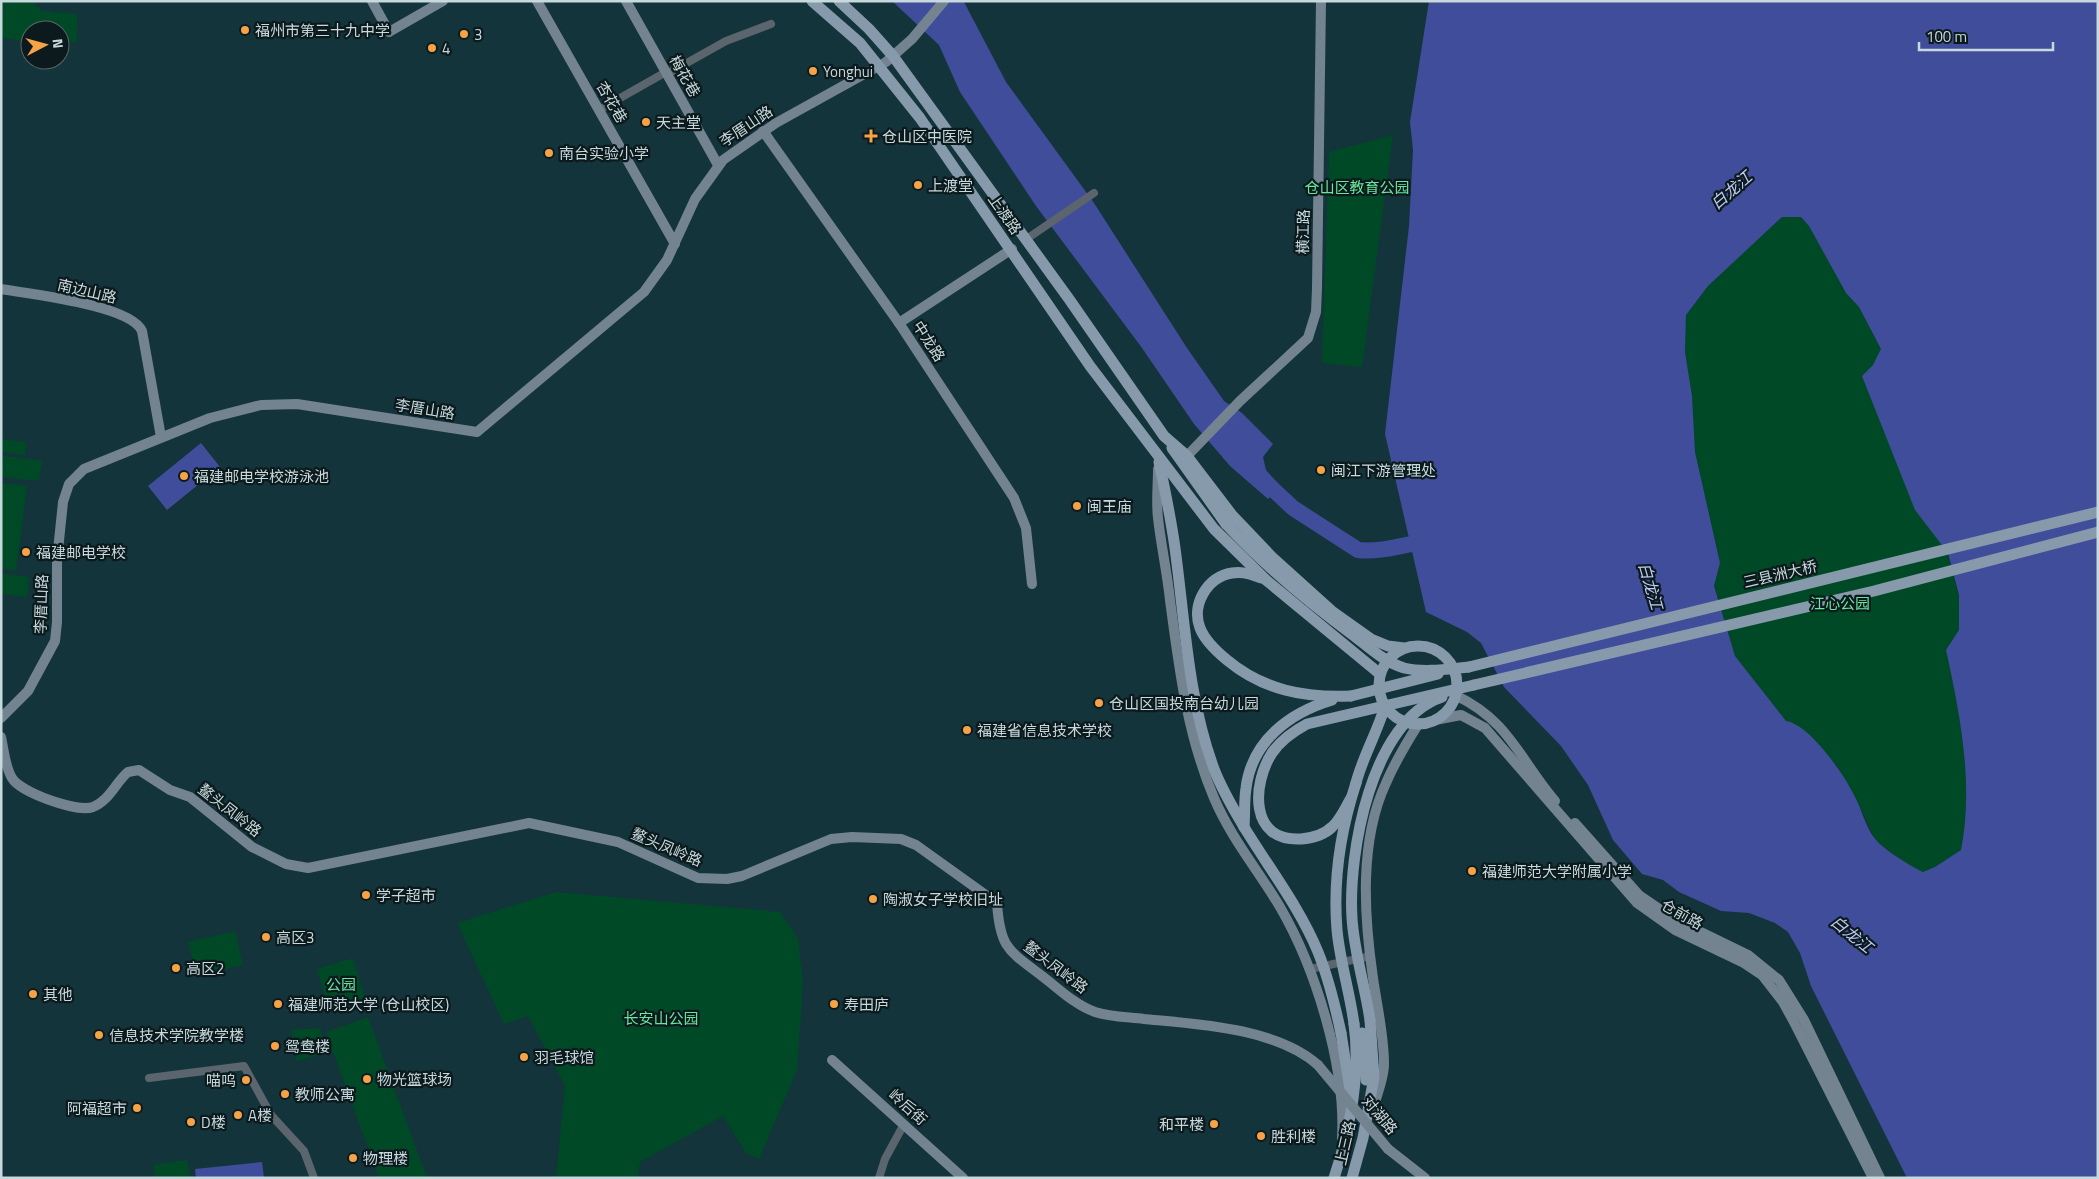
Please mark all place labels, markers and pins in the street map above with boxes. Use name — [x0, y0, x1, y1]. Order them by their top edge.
place label: 福州市第三十九中学 — [255, 19, 390, 42]
place label: 3 — [474, 23, 482, 46]
marker: 福州市第三十九中学 — [239, 24, 251, 36]
marker: 3 — [458, 28, 470, 40]
place label: 4 — [442, 37, 450, 60]
marker: 4 — [426, 42, 438, 54]
place label: Yonghui — [823, 60, 873, 83]
marker: Yonghui — [807, 65, 819, 77]
place label: 天主堂 — [656, 111, 701, 134]
marker: 天主堂 — [640, 116, 652, 128]
place label: 仓山区中医院 — [882, 125, 972, 148]
marker: 仓山区中医院 — [864, 129, 878, 143]
place label: 南台实验小学 — [559, 142, 649, 165]
marker: 南台实验小学 — [543, 147, 555, 159]
place label: 上渡堂 — [928, 174, 973, 197]
marker: 上渡堂 — [912, 179, 924, 191]
place label: 闽江下游管理处 — [1331, 459, 1436, 482]
marker: 闽江下游管理处 — [1315, 464, 1327, 476]
place label: 福建邮电学校游泳池 — [194, 465, 329, 488]
marker: 福建邮电学校游泳池 — [178, 470, 190, 482]
place label: 闽王庙 — [1087, 495, 1132, 518]
marker: 闽王庙 — [1071, 500, 1083, 512]
place label: 福建邮电学校 — [36, 541, 126, 564]
marker: 福建邮电学校 — [20, 546, 32, 558]
place label: 仓山区国投南台幼儿园 — [1109, 692, 1259, 715]
marker: 仓山区国投南台幼儿园 — [1093, 697, 1105, 709]
place label: 福建省信息技术学校 — [977, 719, 1112, 742]
marker: 福建省信息技术学校 — [961, 724, 973, 736]
place label: 福建师范大学附属小学 — [1482, 860, 1632, 883]
marker: 福建师范大学附属小学 — [1466, 865, 1478, 877]
place label: 学子超市 — [376, 884, 436, 907]
place label: 陶淑女子学校旧址 — [883, 888, 1003, 911]
marker: 学子超市 — [360, 889, 372, 901]
marker: 陶淑女子学校旧址 — [867, 893, 879, 905]
place label: 高区3 — [276, 926, 314, 949]
marker: 高区3 — [260, 931, 272, 943]
place label: 高区2 — [186, 957, 224, 980]
marker: 高区2 — [170, 962, 182, 974]
place label: 其他 — [43, 983, 73, 1006]
marker: 其他 — [27, 988, 39, 1000]
place label: 福建师范大学 (仓山校区) — [288, 993, 449, 1016]
place label: 寿田庐 — [844, 993, 889, 1016]
marker: 福建师范大学 (仓山校区) — [272, 998, 284, 1010]
marker: 寿田庐 — [828, 998, 840, 1010]
place label: 信息技术学院教学楼 — [109, 1024, 244, 1047]
marker: 信息技术学院教学楼 — [93, 1029, 105, 1041]
place label: 鸳鸯楼 — [285, 1035, 330, 1058]
marker: 鸳鸯楼 — [269, 1040, 281, 1052]
place label: 羽毛球馆 — [534, 1046, 594, 1069]
marker: 羽毛球馆 — [518, 1051, 530, 1063]
place label: 物光篮球场 — [377, 1068, 452, 1091]
place label: 喵呜 — [206, 1069, 236, 1092]
marker: 物光篮球场 — [361, 1073, 373, 1085]
marker: 喵呜 — [240, 1074, 252, 1086]
place label: 教师公寓 — [295, 1083, 355, 1106]
marker: 教师公寓 — [279, 1088, 291, 1100]
place label: 阿福超市 — [67, 1097, 127, 1120]
marker: 阿福超市 — [131, 1102, 143, 1114]
place label: A楼 — [248, 1104, 272, 1127]
marker: A楼 — [232, 1109, 244, 1121]
place label: D楼 — [201, 1111, 226, 1134]
place label: 和平楼 — [1159, 1113, 1204, 1136]
marker: D楼 — [185, 1116, 197, 1128]
marker: 和平楼 — [1208, 1118, 1220, 1130]
place label: 胜利楼 — [1271, 1125, 1316, 1148]
marker: 胜利楼 — [1255, 1130, 1267, 1142]
place label: 物理楼 — [363, 1147, 408, 1170]
marker: 物理楼 — [347, 1152, 359, 1164]

